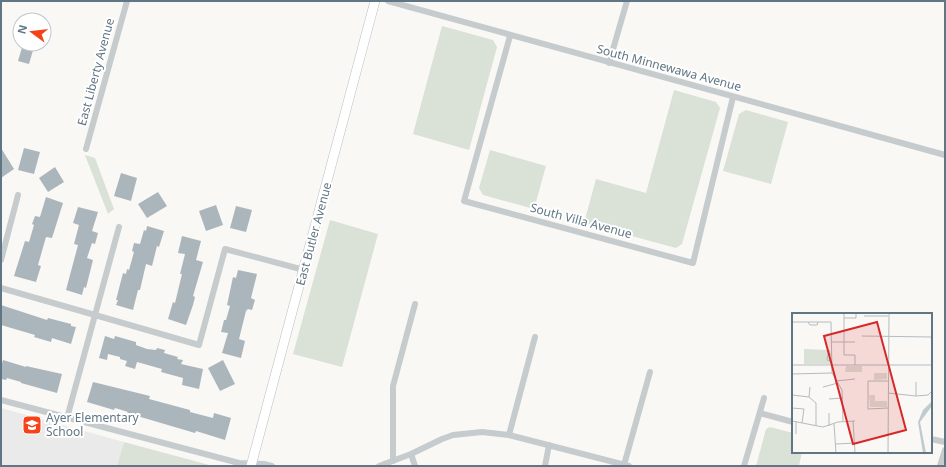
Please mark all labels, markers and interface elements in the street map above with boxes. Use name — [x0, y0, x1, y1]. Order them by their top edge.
north arrow — [12, 12, 52, 52]
street label: East Liberty Avenue — [73, 16, 118, 128]
text: N — [13, 23, 30, 36]
street label: South Minnewawa Avenue — [595, 40, 744, 95]
street label: East Butler Avenue — [292, 180, 336, 287]
street label: South Villa Avenue — [528, 199, 634, 242]
inset map — [792, 313, 932, 453]
place label: Ayer Elementary School — [46, 409, 140, 440]
school or university icon: Ayer Elementary School — [21, 414, 43, 436]

